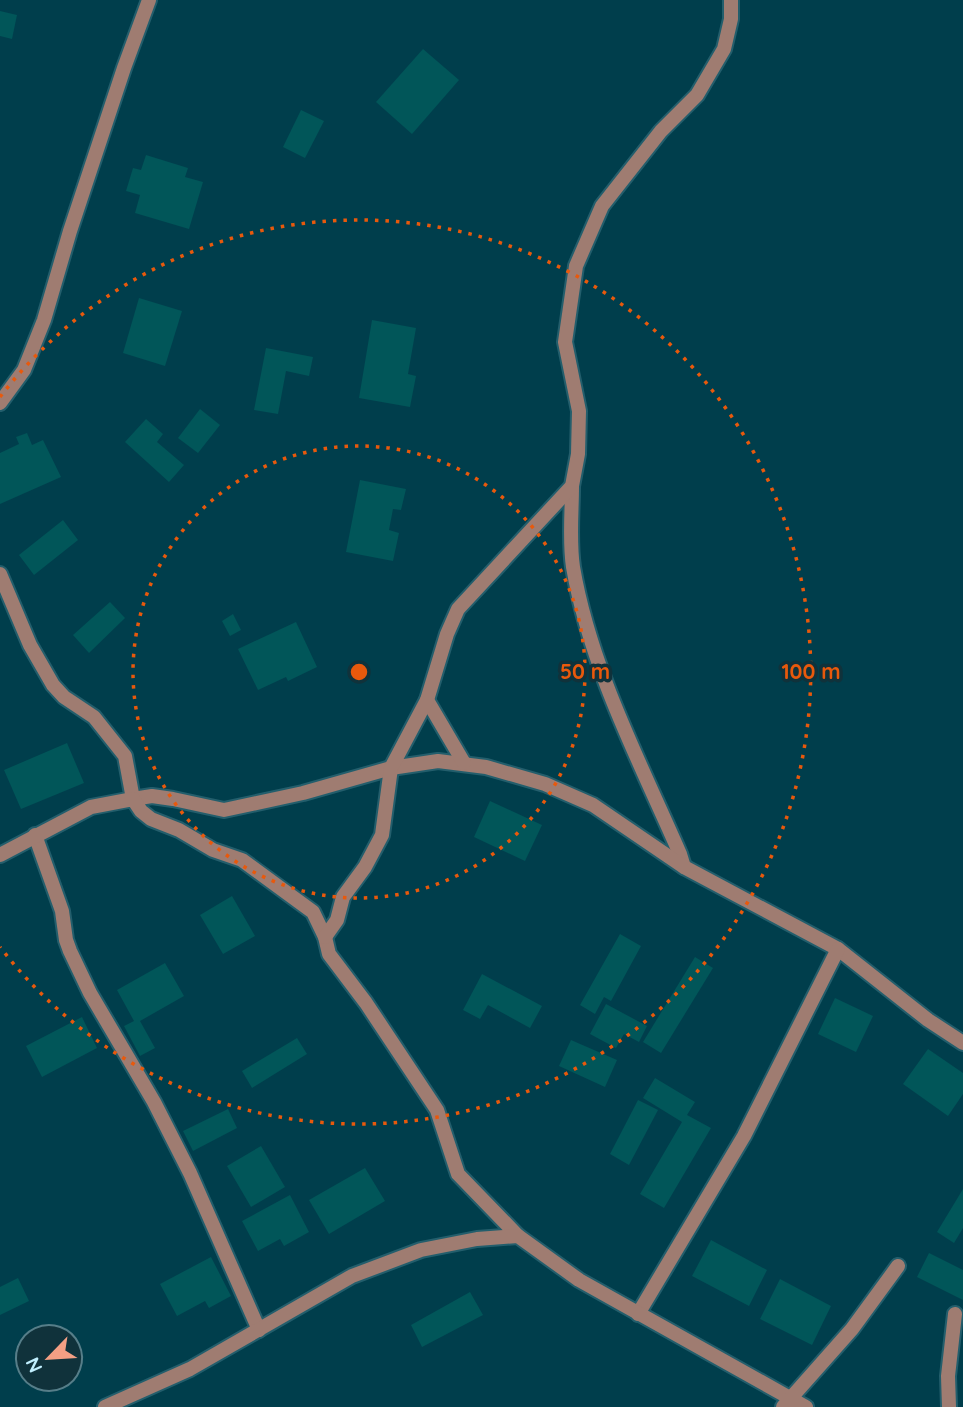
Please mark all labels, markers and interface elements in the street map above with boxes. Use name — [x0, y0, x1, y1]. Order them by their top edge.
text: 50 m — [560, 658, 610, 684]
text: 100 m — [781, 658, 841, 684]
centre of rings — [347, 660, 371, 684]
north arrow — [14, 1323, 84, 1393]
text: N — [20, 1354, 47, 1377]

